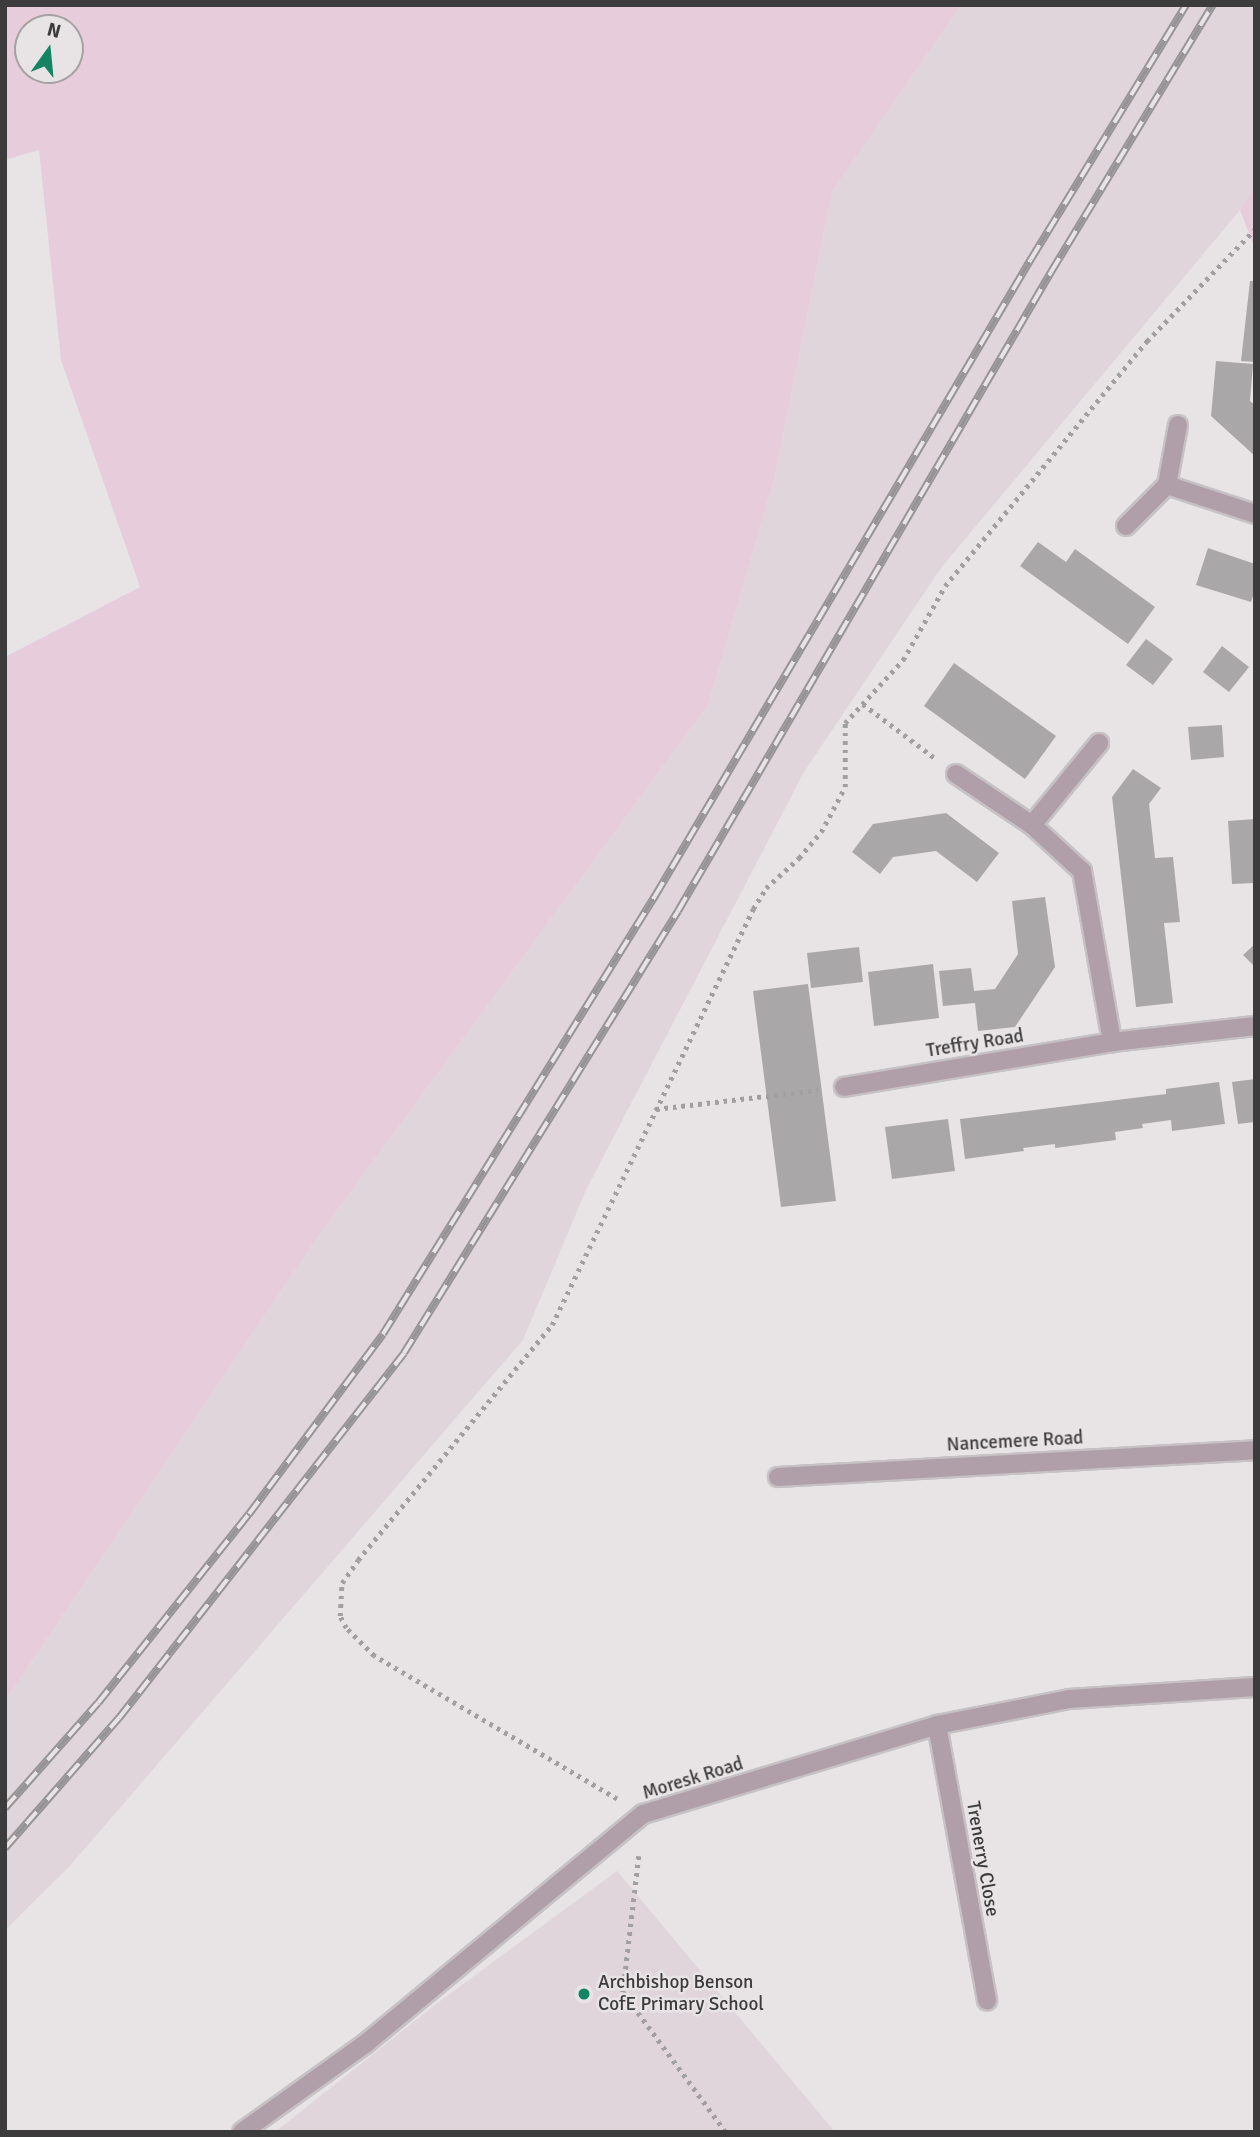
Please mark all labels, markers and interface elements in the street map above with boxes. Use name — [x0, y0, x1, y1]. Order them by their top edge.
north arrow — [14, 14, 84, 84]
text: N — [44, 17, 63, 44]
street label: Treffry Road — [925, 1025, 1025, 1063]
street label: Nancemere Road — [946, 1427, 1084, 1457]
street label: Moresk Road — [640, 1753, 746, 1805]
street label: Trenerry Close — [961, 1800, 1003, 1918]
place label: Archbishop Benson CofE Primary School — [598, 1972, 764, 2016]
marker: Archbishop Benson CofE Primary School — [576, 1986, 592, 2002]

